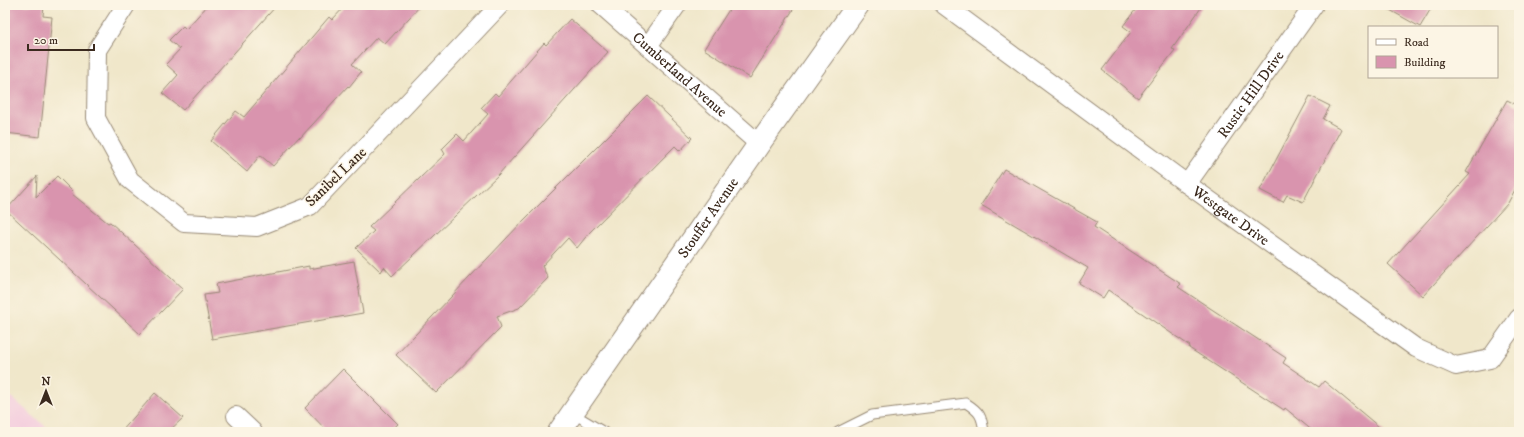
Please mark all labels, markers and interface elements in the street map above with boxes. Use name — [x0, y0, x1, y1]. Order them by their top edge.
scale bar — [28, 26, 94, 52]
legend — [1368, 26, 1498, 78]
street label: Cumberland Avenue — [629, 28, 731, 121]
text: 20 m — [34, 33, 58, 48]
text: Road — [1404, 35, 1429, 50]
street label: Rustic Hill Drive — [1213, 47, 1288, 142]
text: Building — [1404, 55, 1445, 70]
street label: Sanibel Lane — [301, 143, 371, 211]
street label: Stouffer Avenue — [673, 174, 742, 262]
street label: Westgate Drive — [1188, 181, 1273, 250]
north arrow — [26, 371, 66, 411]
text: N — [41, 375, 51, 389]

